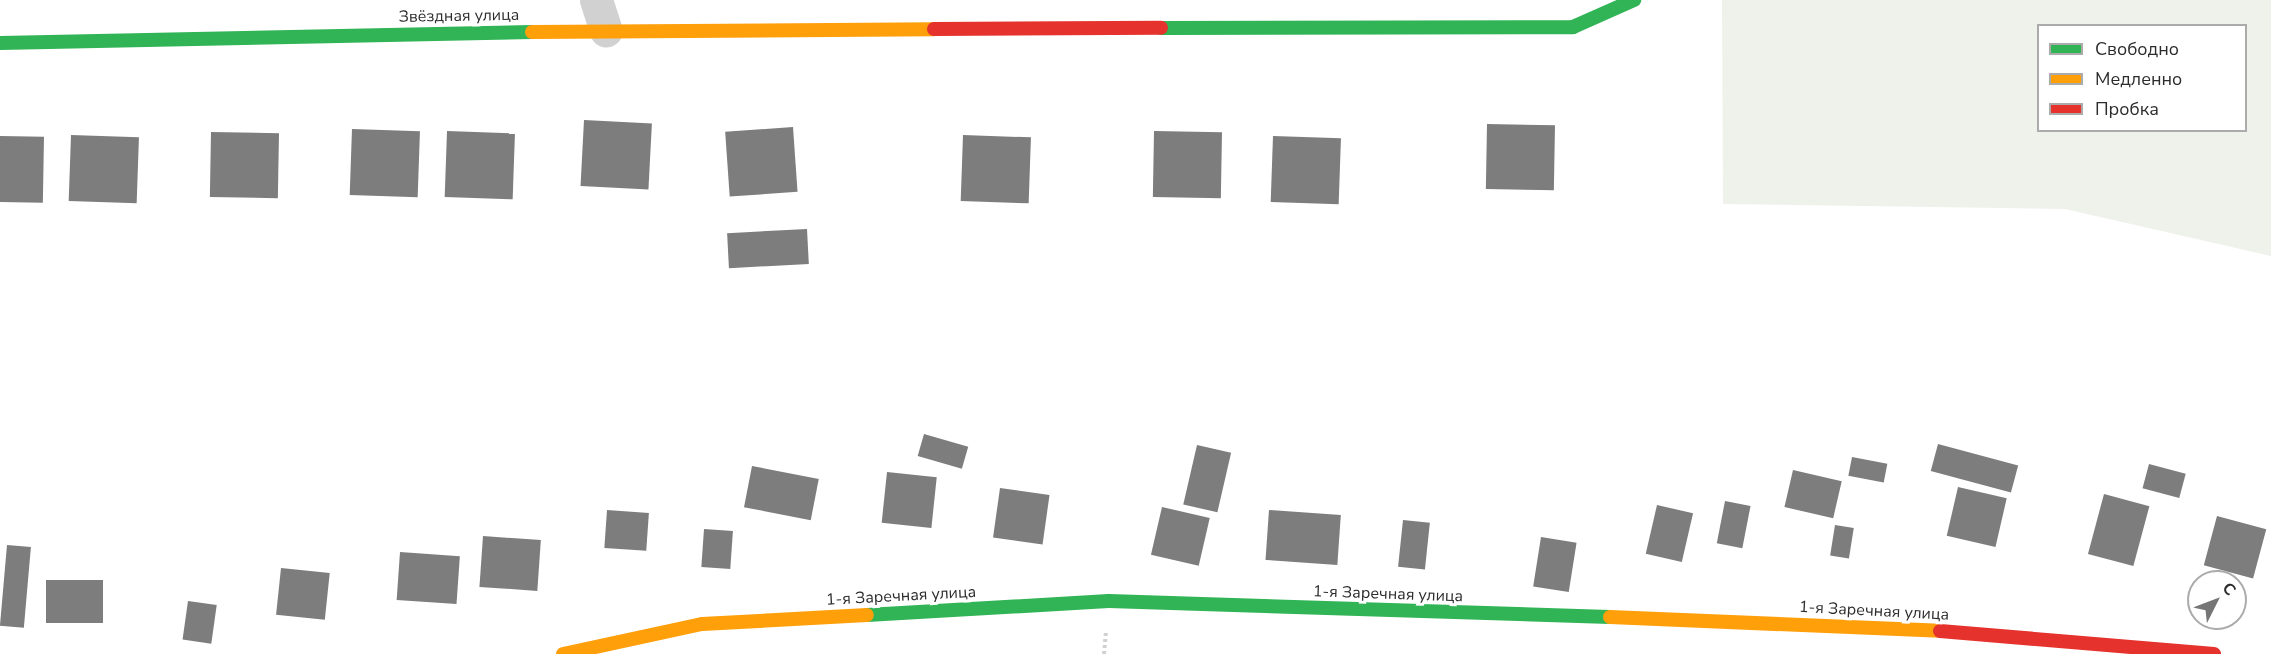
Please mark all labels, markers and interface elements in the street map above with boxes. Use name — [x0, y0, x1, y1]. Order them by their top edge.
street label: Звёздная улица — [399, 5, 519, 27]
legend — [2037, 24, 2247, 132]
text: Свободно — [2095, 37, 2179, 61]
text: Медленно — [2095, 67, 2182, 91]
text: Пробка — [2095, 97, 2159, 121]
north arrow — [2187, 570, 2247, 630]
text: С — [2217, 578, 2241, 601]
street label: 1-я Заречная улица — [825, 582, 977, 610]
street label: 1-я Заречная улица — [1313, 582, 1463, 606]
street label: 1-я Заречная улица — [1798, 597, 1950, 625]

